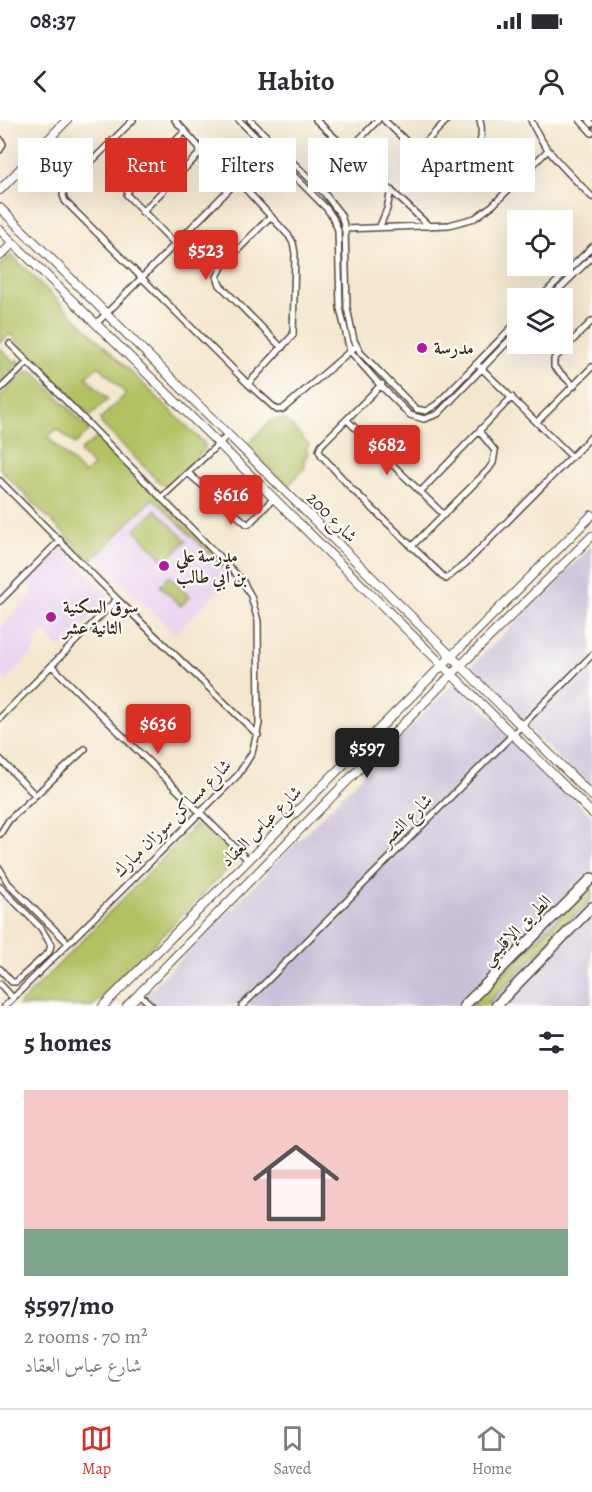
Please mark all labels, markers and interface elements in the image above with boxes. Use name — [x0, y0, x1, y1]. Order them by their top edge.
text: 08:37 — [30, 6, 76, 36]
text: Habito — [257, 63, 335, 99]
icon: back — [24, 65, 57, 98]
icon: person — [535, 65, 568, 98]
chip: Buy — [18, 138, 93, 192]
chip: Rent — [105, 138, 187, 192]
chip: Filters — [199, 138, 296, 192]
chip: New — [308, 138, 388, 192]
chip: Apartment — [400, 138, 535, 192]
map controls — [507, 210, 573, 354]
button: locate — [507, 210, 573, 276]
pin: $523 — [170, 230, 242, 281]
text: $523 — [188, 236, 224, 263]
button: layers — [507, 288, 573, 354]
place label: مدرسة — [434, 336, 474, 360]
marker: مدرسة — [415, 341, 429, 355]
pin: $682 — [351, 425, 423, 476]
text: $682 — [368, 431, 406, 458]
pin: $616 — [195, 475, 267, 526]
text: $616 — [213, 481, 249, 508]
street label: شارع 200 — [299, 486, 363, 550]
place label: مدرسة علي بن أبي طالب — [175, 544, 247, 592]
marker: مدرسة علي بن أبي طالب — [157, 559, 171, 573]
place label: سوق السكنية الثانية عشر — [61, 595, 138, 640]
marker: سوق السكنية الثانية عشر — [44, 610, 58, 624]
pin: $636 — [122, 704, 194, 755]
text: $636 — [140, 710, 176, 737]
pin: $597 — [331, 728, 403, 779]
text: $597 — [349, 734, 385, 761]
street label: شارع مساكن سوزان مبارك — [107, 753, 239, 885]
street label: شارع عباس العقاد — [215, 780, 309, 874]
street label: شارع النصر — [373, 788, 440, 855]
street label: الطريق الإقليمي — [475, 889, 560, 974]
text: 5 homes — [24, 1025, 112, 1060]
icon: filters — [535, 1026, 568, 1059]
icon: home — [242, 1129, 350, 1237]
text: $597/mo — [24, 1288, 114, 1323]
text: 2 rooms · 70 m² — [24, 1323, 148, 1350]
text: شارع عباس العقاد — [24, 1352, 142, 1379]
tab: Map — [80, 1422, 113, 1480]
tab: Saved — [273, 1422, 311, 1480]
tab: Home — [472, 1422, 512, 1480]

